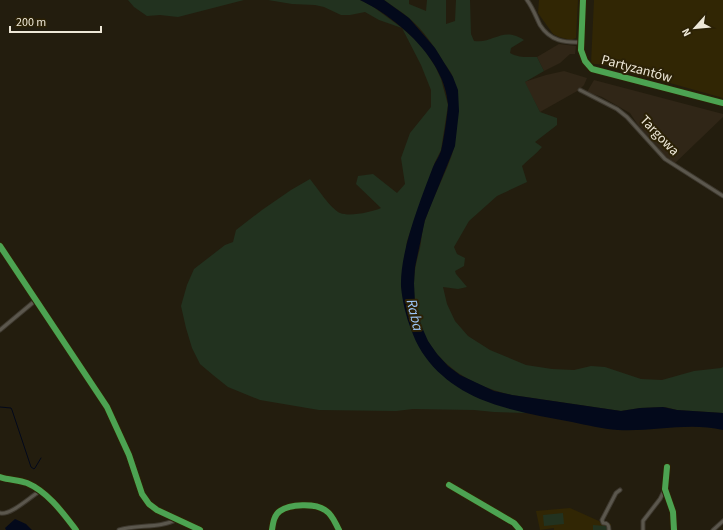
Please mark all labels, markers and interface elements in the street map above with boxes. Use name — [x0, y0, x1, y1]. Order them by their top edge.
scale bar — [10, 8, 101, 34]
north arrow — [675, 8, 715, 48]
text: 200 m — [16, 14, 46, 31]
text: N — [678, 26, 695, 39]
street label: Partyzantów — [599, 50, 674, 88]
street label: Targowa — [635, 111, 684, 161]
water label: Raba — [401, 297, 428, 333]

